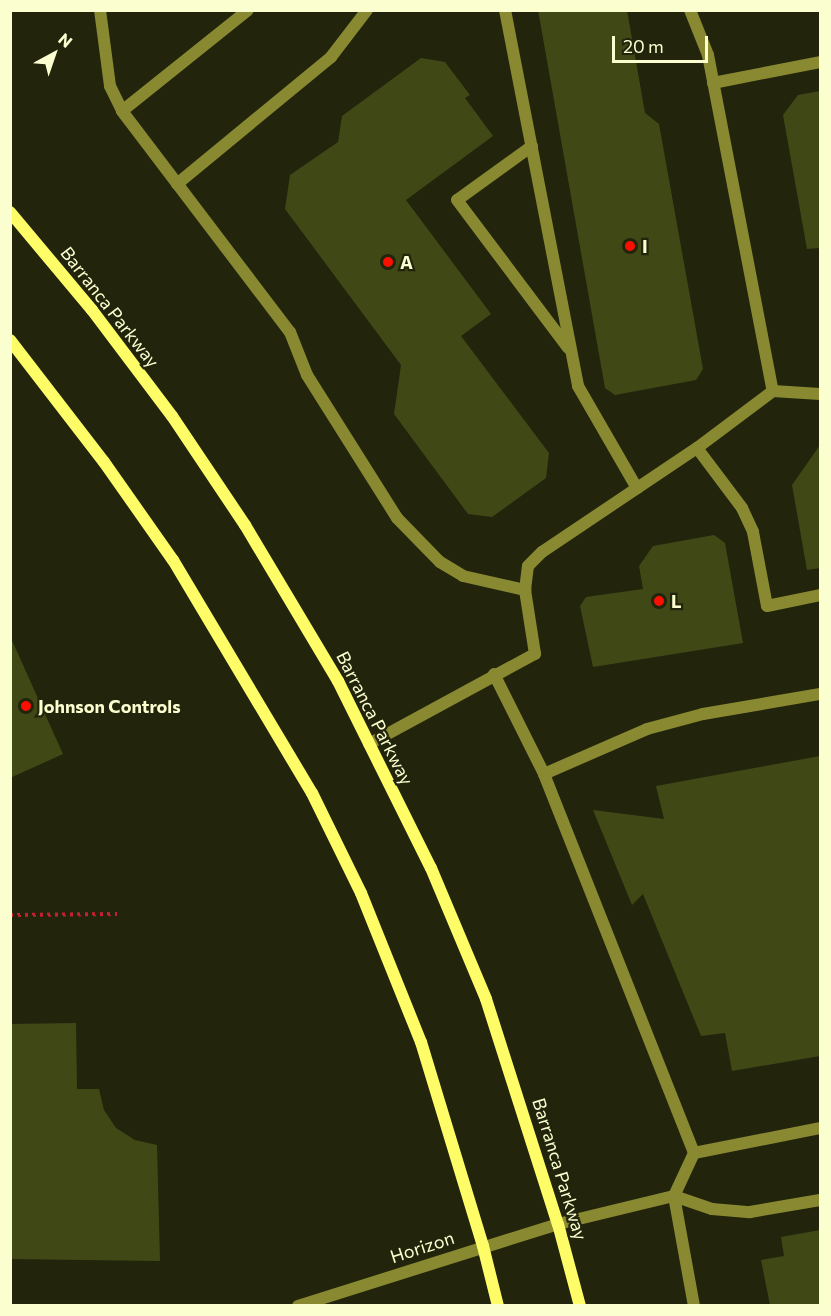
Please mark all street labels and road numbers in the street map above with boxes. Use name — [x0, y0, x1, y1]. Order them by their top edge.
street label: Barranca Parkway — [56, 242, 164, 372]
street label: Barranca Parkway — [332, 648, 418, 788]
street label: Barranca Parkway — [528, 1095, 592, 1243]
street label: Horizon — [387, 1227, 457, 1267]

